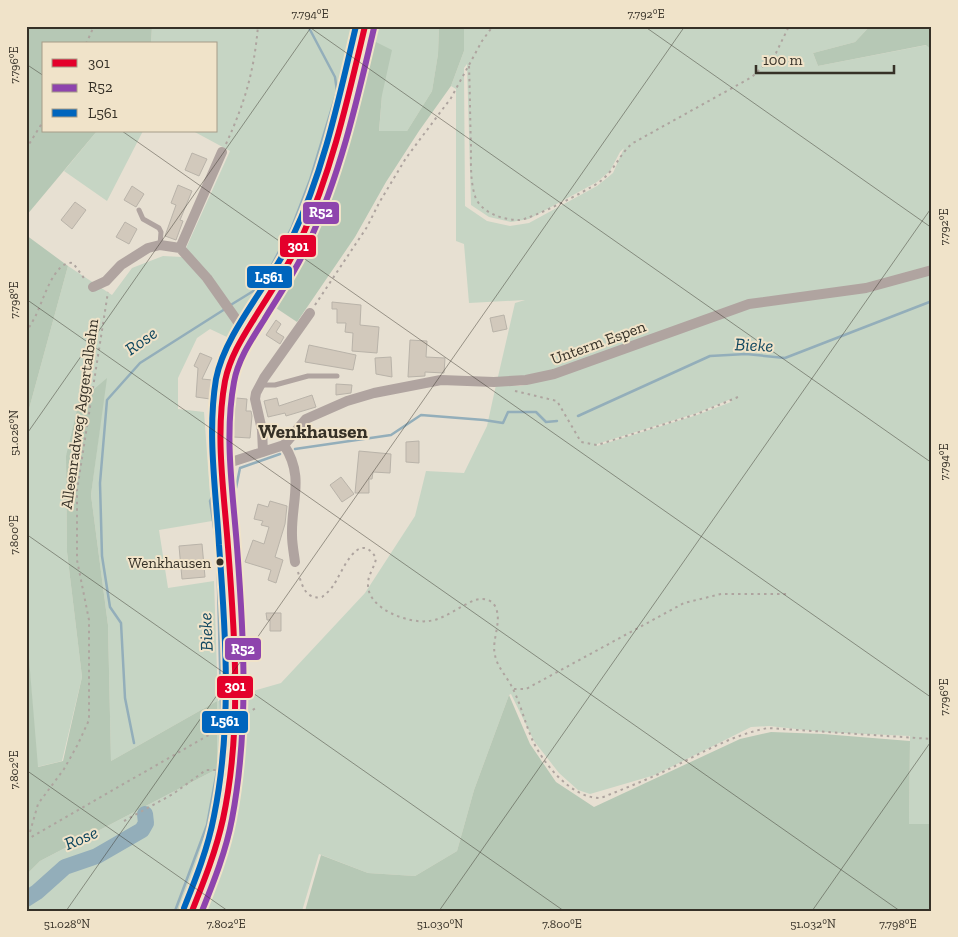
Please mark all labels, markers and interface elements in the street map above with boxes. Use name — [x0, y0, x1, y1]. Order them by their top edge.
text: 7.794°E — [291, 7, 329, 21]
text: 7.792°E — [627, 7, 665, 21]
legend — [42, 42, 218, 132]
scale bar — [756, 42, 893, 74]
text: 7.796°E — [7, 46, 21, 84]
text: 100 m — [763, 51, 802, 69]
text: 301 — [88, 54, 110, 72]
text: R52 — [88, 78, 113, 96]
text: L561 — [88, 104, 118, 122]
line badge: R52 — [302, 201, 340, 225]
text: R52 — [309, 204, 333, 221]
text: 7.792°E — [937, 208, 951, 246]
line badge: 301 — [279, 234, 317, 258]
text: 301 — [287, 238, 309, 255]
line badge: L561 — [246, 265, 293, 289]
text: L561 — [255, 269, 283, 286]
text: 7.798°E — [7, 281, 21, 319]
street label: Unterm Espen — [548, 316, 649, 368]
street label: Alleenradweg Aggertalbahn — [57, 317, 102, 510]
water label: Rose — [121, 322, 162, 360]
water label: Bieke — [734, 333, 774, 357]
text: 51.026°N — [7, 410, 21, 456]
district label: Wenkhausen — [258, 420, 368, 443]
text: 7.794°E — [937, 443, 951, 481]
text: 7.800°E — [7, 515, 21, 555]
place label: Wenkhausen — [128, 554, 211, 572]
marker: Wenkhausen — [215, 557, 225, 567]
water label: Bieke — [194, 612, 218, 652]
line badge: R52 — [224, 637, 262, 661]
text: R52 — [231, 641, 255, 658]
line badge: 301 — [216, 675, 254, 699]
text: 301 — [224, 678, 246, 695]
text: 7.796°E — [937, 678, 951, 716]
line badge: L561 — [201, 710, 249, 734]
text: L561 — [211, 713, 239, 730]
text: 7.802°E — [7, 751, 21, 790]
water label: Rose — [61, 821, 101, 855]
text: 51.028°N — [44, 917, 90, 931]
text: 7.802°E — [207, 917, 246, 931]
text: 51.030°N — [417, 917, 463, 931]
text: 7.800°E — [542, 917, 582, 931]
text: 51.032°N — [790, 917, 836, 931]
text: 7.798°E — [879, 917, 917, 931]

